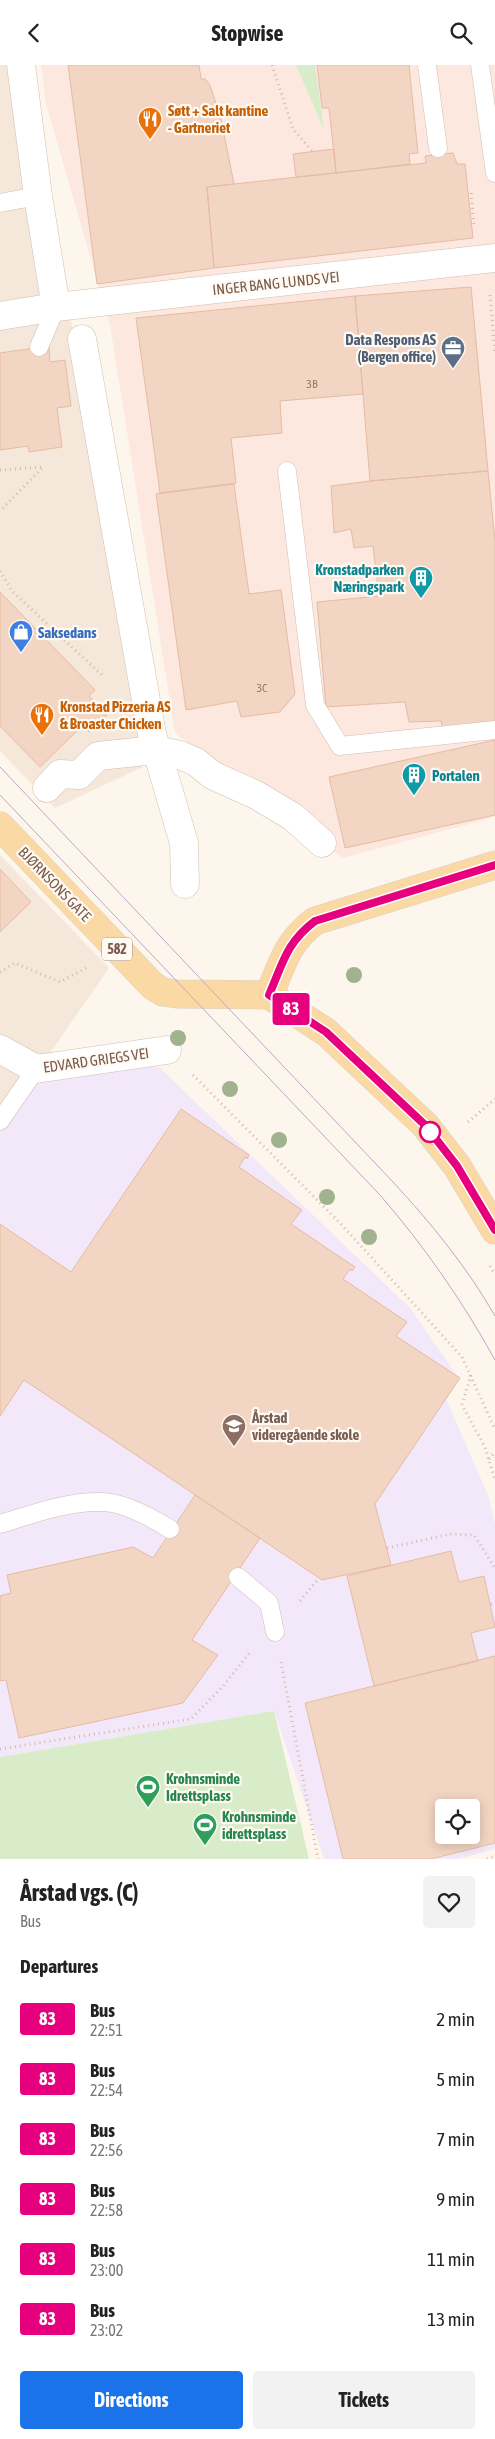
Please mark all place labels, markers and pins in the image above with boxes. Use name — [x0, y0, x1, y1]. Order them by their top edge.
place label: Søtt + Salt kantine - Gartneriet — [168, 102, 268, 136]
restaurant icon: Søtt + Salt kantine - Gartneriet — [137, 106, 163, 140]
place label: Data Respons AS (Bergen office) — [345, 331, 437, 365]
office icon: Data Respons AS (Bergen office) — [440, 335, 466, 369]
place label: Kronstadparken Næringspark — [315, 561, 404, 595]
building icon: Kronstadparken Næringspark — [408, 565, 434, 599]
shop icon: Saksedans — [8, 619, 34, 653]
place label: Saksedans — [38, 624, 97, 641]
place label: Kronstad Pizzeria AS & Broaster Chicken — [60, 698, 171, 732]
restaurant icon: Kronstad Pizzeria AS & Broaster Chicken — [29, 702, 55, 736]
building icon: Portalen — [401, 762, 427, 796]
place label: Portalen — [432, 767, 480, 784]
unlabelled marker — [419, 1121, 441, 1143]
place label: Årstad videregående skole — [251, 1409, 359, 1443]
school or university icon: Årstad videregående skole — [221, 1413, 247, 1447]
place label: Krohnsminde Idrettsplass — [166, 1770, 240, 1804]
sports icon: Krohnsminde Idrettsplass — [135, 1774, 161, 1808]
place label: Krohnsminde idrettsplass — [222, 1808, 296, 1842]
sports icon: Krohnsminde idrettsplass — [192, 1812, 218, 1846]

